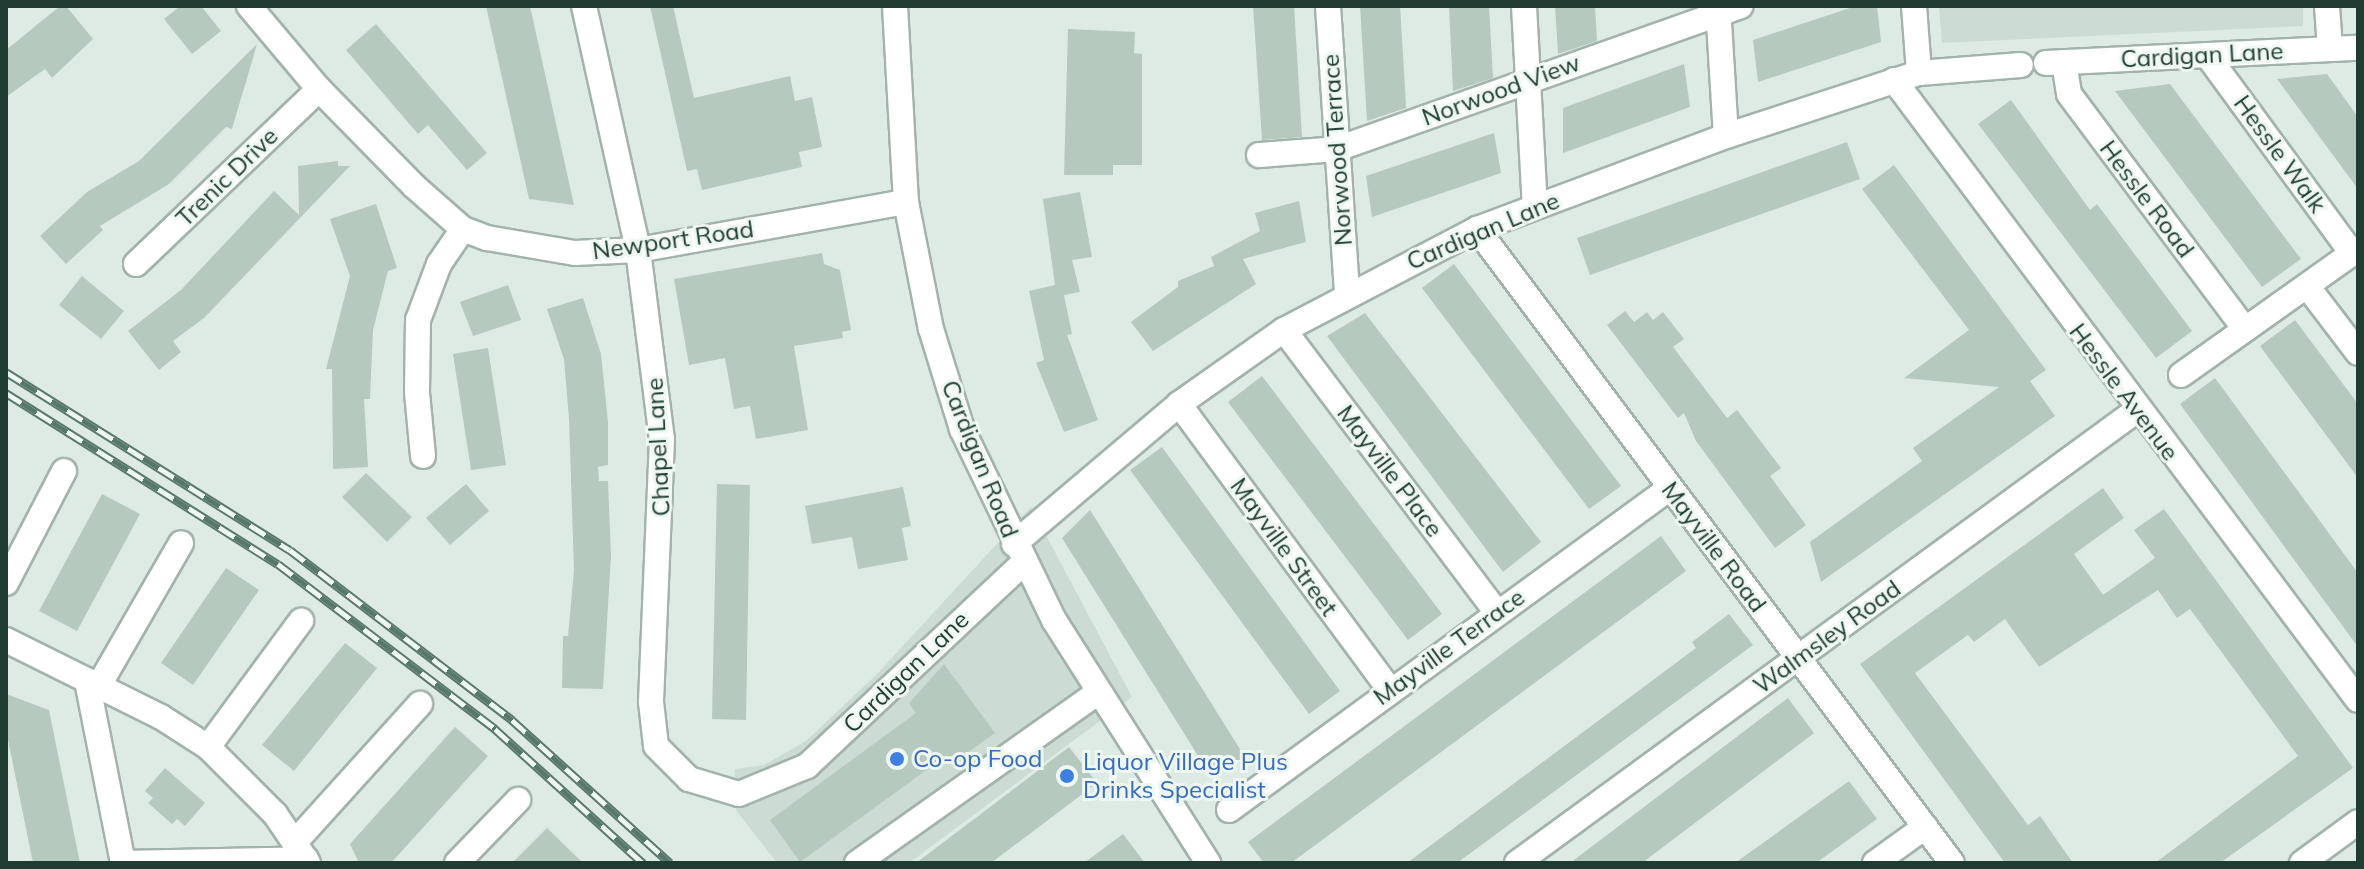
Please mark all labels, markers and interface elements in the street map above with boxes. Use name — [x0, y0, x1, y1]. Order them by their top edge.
street label: Cardigan Lane — [2120, 36, 2284, 74]
street label: Norwood View — [1418, 48, 1584, 132]
street label: Norwood Terrace — [1316, 53, 1358, 247]
street label: Hessle Walk — [2228, 90, 2332, 218]
street label: Trenic Drive — [170, 121, 284, 233]
street label: Hessle Road — [2094, 135, 2200, 263]
street label: Cardigan Lane — [1402, 186, 1564, 276]
street label: Newport Road — [590, 214, 756, 266]
street label: Hessle Avenue — [2063, 318, 2185, 466]
street label: Cardigan Road — [935, 376, 1025, 542]
street label: Chapel Lane — [640, 377, 676, 517]
street label: Mayville Place — [1331, 399, 1449, 543]
street label: Mayville Street — [1224, 472, 1344, 622]
street label: Mayville Road — [1656, 476, 1772, 618]
street label: Walmsley Road — [1748, 574, 1906, 700]
street label: Mayville Terrace — [1368, 583, 1530, 711]
street label: Cardigan Lane — [837, 605, 975, 739]
place label: Co-op Food — [913, 745, 1042, 773]
place label: Liquor Village Plus Drinks Specialist — [1083, 748, 1288, 804]
marker: Co-op Food — [888, 750, 906, 768]
marker: Liquor Village Plus Drinks Specialist — [1058, 767, 1076, 785]

